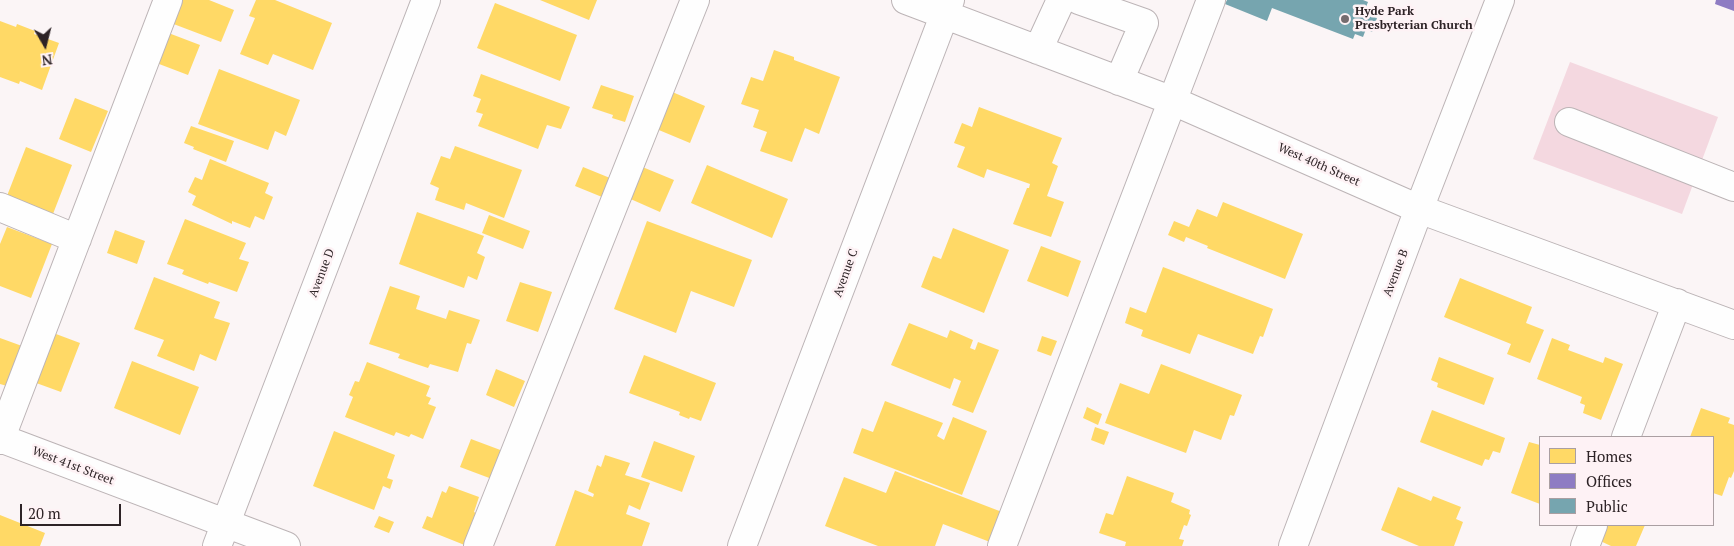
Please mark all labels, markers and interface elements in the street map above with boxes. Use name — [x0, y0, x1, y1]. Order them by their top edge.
place label: Hyde Park Presbyterian Church — [1355, 5, 1473, 33]
marker: Hyde Park Presbyterian Church — [1339, 13, 1351, 25]
north arrow — [20, 20, 70, 70]
text: N — [41, 50, 54, 70]
street label: West 40th Street — [1276, 140, 1362, 190]
street label: Avenue D — [306, 247, 338, 299]
street label: Avenue C — [831, 247, 861, 299]
street label: Avenue B — [1380, 247, 1412, 299]
legend — [1539, 436, 1714, 526]
street label: West 41st Street — [30, 444, 116, 488]
text: Homes — [1586, 446, 1632, 466]
text: Offices — [1586, 471, 1632, 491]
scale bar — [22, 494, 124, 526]
text: Public — [1586, 496, 1628, 516]
text: 20 m — [28, 503, 61, 523]

